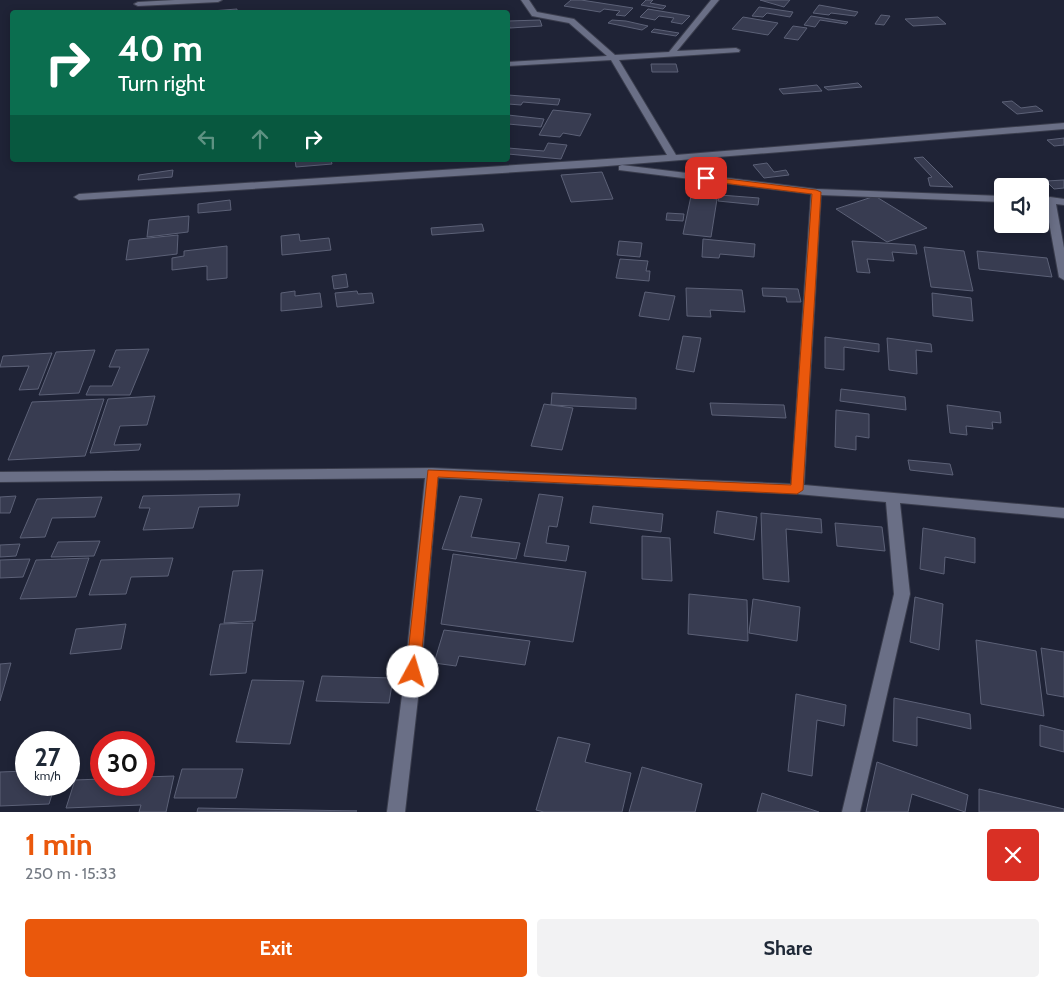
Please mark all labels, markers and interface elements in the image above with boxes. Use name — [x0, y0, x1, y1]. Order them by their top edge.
text: 40 m — [118, 27, 203, 70]
icon: right — [35, 30, 100, 95]
text: Turn right — [118, 70, 205, 97]
icon: left — [193, 125, 221, 153]
icon: ahead — [246, 125, 274, 153]
icon: right — [299, 125, 327, 153]
pin — [685, 157, 727, 199]
icon: arrive — [692, 164, 720, 192]
map controls — [994, 178, 1049, 233]
button: sound — [994, 178, 1049, 233]
position arrow — [386, 645, 438, 697]
speed limit sign: 30 — [90, 731, 155, 796]
text: 27 — [35, 742, 60, 772]
text: km/h — [34, 768, 61, 783]
text: 1 min — [25, 826, 93, 863]
button: close — [987, 829, 1039, 881]
text: 250 m · 15:33 — [25, 864, 116, 883]
button: Exit — [25, 919, 527, 977]
button: Share — [537, 919, 1039, 977]

